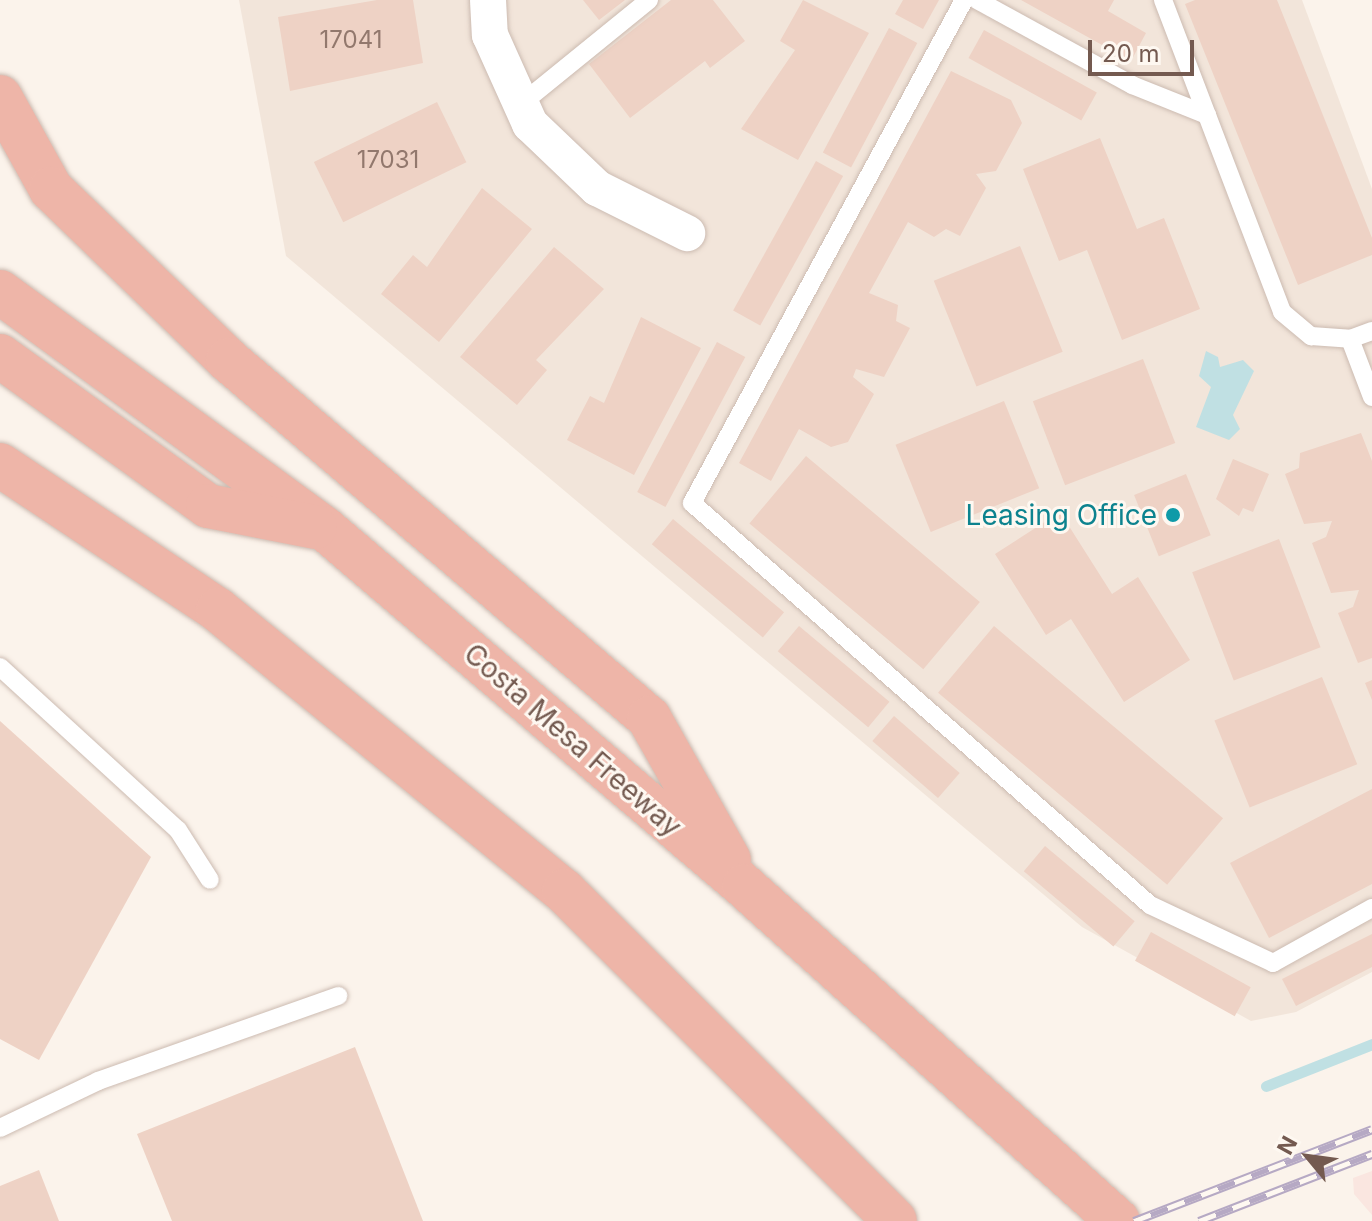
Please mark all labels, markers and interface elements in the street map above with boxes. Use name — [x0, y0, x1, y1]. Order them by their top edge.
scale bar — [1092, 24, 1198, 74]
house number: 17041 — [320, 26, 382, 54]
text: 20 m — [1102, 39, 1160, 68]
house number: 17031 — [357, 146, 419, 174]
place label: Leasing Office — [966, 498, 1157, 532]
marker: Leasing Office — [1164, 506, 1182, 524]
street label: Costa Mesa Freeway — [458, 637, 688, 843]
north arrow — [1268, 1117, 1348, 1197]
text: N — [1272, 1132, 1302, 1159]

